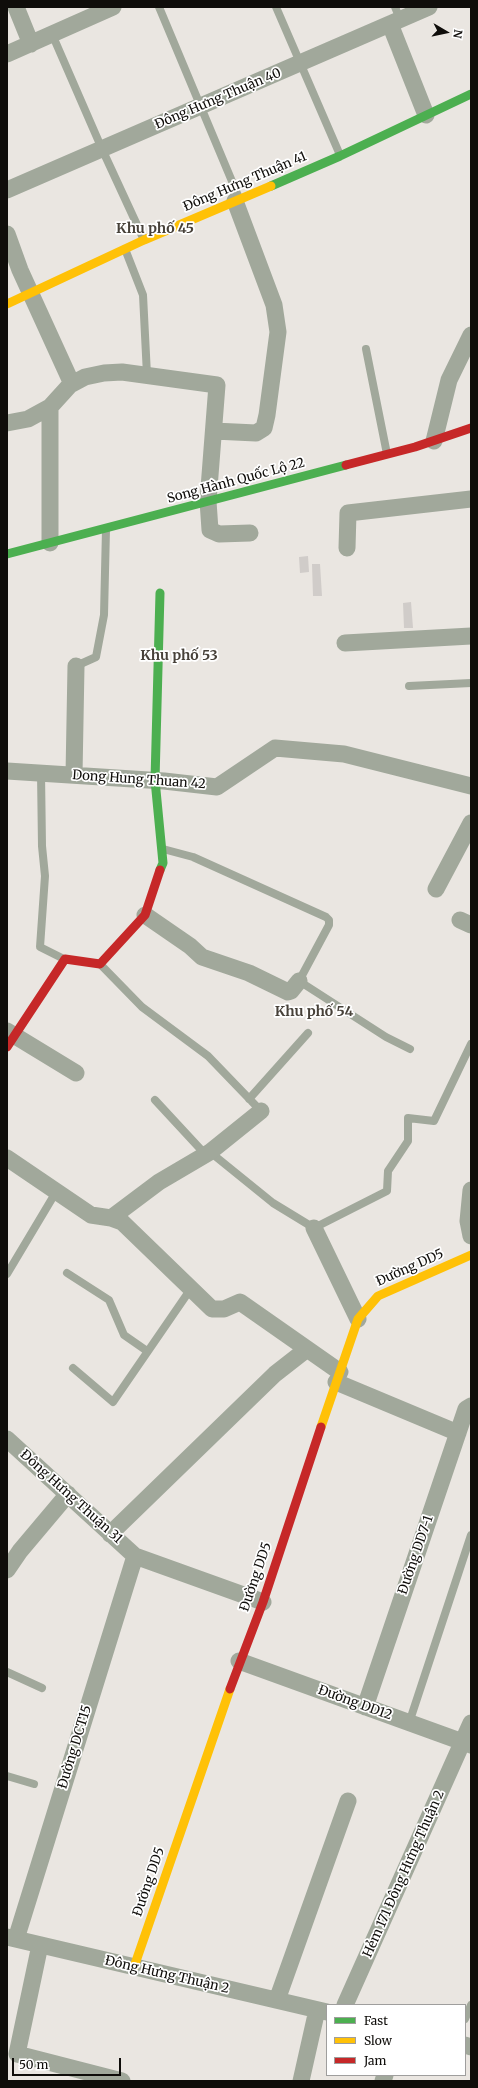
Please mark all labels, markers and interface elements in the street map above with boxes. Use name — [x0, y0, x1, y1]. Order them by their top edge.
north arrow — [426, 12, 466, 52]
text: N — [450, 28, 465, 39]
street label: Đông Hưng Thuận 40 — [153, 65, 283, 133]
street label: Đông Hưng Thuận 41 — [181, 149, 309, 215]
district label: Khu phố 45 — [116, 221, 194, 237]
street label: Song Hành Quốc Lộ 22 — [166, 455, 306, 507]
district label: Khu phố 53 — [140, 648, 218, 664]
street label: Dong Hung Thuan 42 — [72, 768, 206, 792]
district label: Khu phố 54 — [275, 1004, 353, 1020]
street label: Đường DD5 — [374, 1246, 446, 1290]
street label: Đông Hưng Thuận 31 — [17, 1447, 125, 1547]
street label: Đường DD7-1 — [395, 1513, 437, 1597]
street label: Đường DD5 — [237, 1540, 275, 1614]
street label: Đường DD12 — [316, 1682, 394, 1724]
street label: Đường DCT15 — [55, 1703, 95, 1791]
street label: Hẻm 171 Đông Hưng Thuận 2 — [360, 1788, 448, 1960]
street label: Đường DD5 — [130, 1845, 168, 1919]
street label: Đông Hưng Thuận 2 — [103, 1953, 231, 1997]
legend — [326, 2004, 466, 2076]
text: Fast — [364, 2013, 388, 2028]
text: Slow — [364, 2033, 392, 2048]
scale bar — [14, 2050, 123, 2076]
text: Jam — [364, 2053, 386, 2068]
text: 50 m — [19, 2057, 48, 2072]

